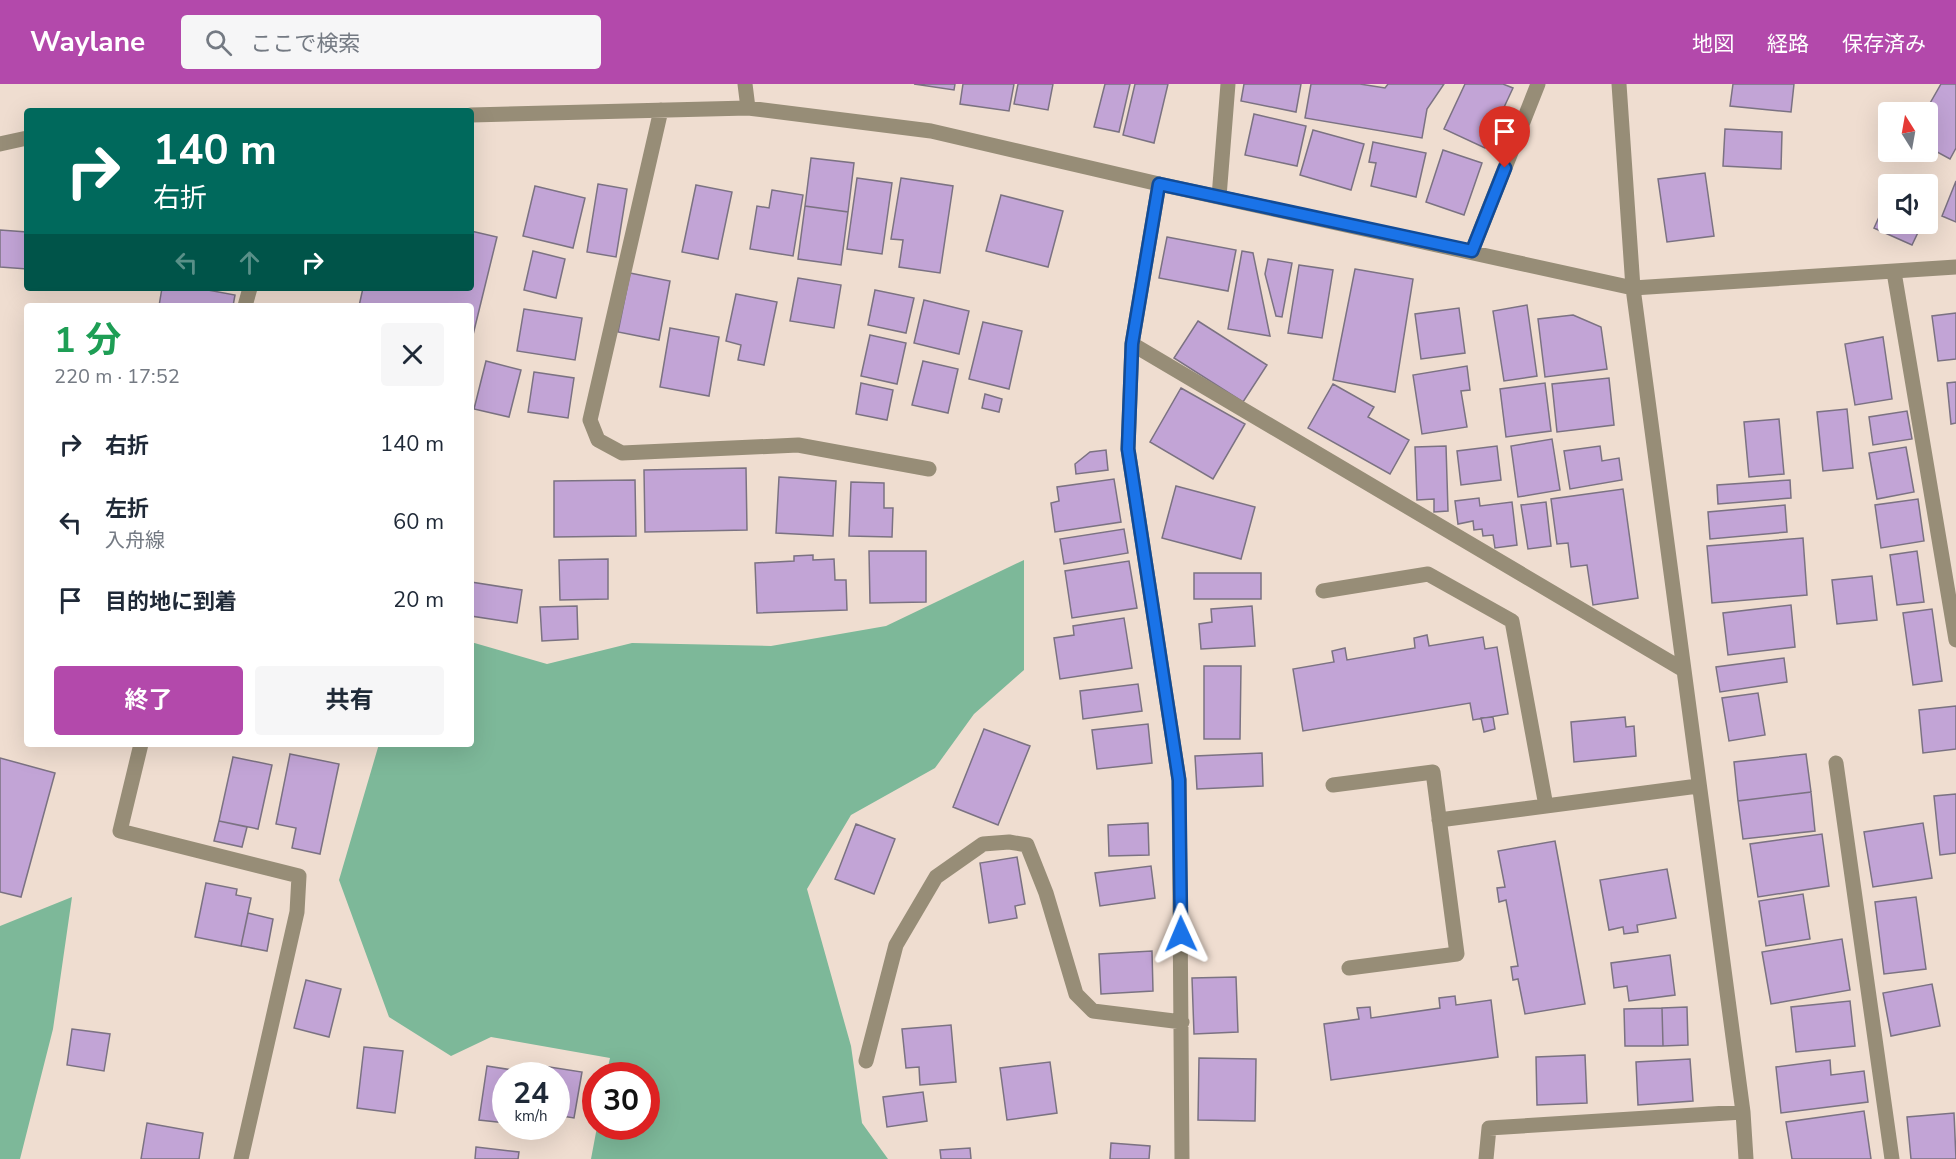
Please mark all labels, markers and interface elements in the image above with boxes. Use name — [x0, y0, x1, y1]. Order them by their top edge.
search box — [181, 15, 601, 69]
text: Waylane — [30, 23, 145, 61]
icon: search — [202, 26, 235, 59]
text: ここで検索 — [250, 29, 360, 59]
text: 地図 — [1692, 30, 1734, 58]
text: 経路 — [1767, 30, 1809, 58]
text: 保存済み — [1842, 30, 1926, 58]
north arrow — [1878, 102, 1938, 162]
map controls — [1878, 102, 1938, 234]
pin — [1479, 106, 1530, 168]
icon: arrive — [1488, 115, 1521, 148]
text: 140 m — [153, 122, 277, 179]
icon: right — [54, 132, 132, 210]
button: sound — [1878, 174, 1938, 234]
text: 右折 — [153, 180, 207, 217]
icon: left — [170, 246, 203, 279]
icon: ahead — [233, 246, 266, 279]
icon: right — [296, 246, 329, 279]
text: 1 分 — [54, 316, 121, 365]
button: close — [381, 323, 444, 386]
text: 220 m · 17:52 — [54, 363, 180, 390]
icon: right — [54, 428, 87, 461]
text: 140 m — [380, 429, 444, 459]
text: 右折 — [105, 431, 149, 461]
text: 左折 — [105, 494, 149, 524]
icon: left — [54, 506, 87, 539]
text: 60 m — [393, 507, 444, 537]
text: 入舟線 — [105, 527, 165, 554]
icon: arrive — [54, 584, 87, 617]
text: 20 m — [393, 585, 444, 615]
text: 目的地に到着 — [105, 587, 237, 617]
button: 終了 — [54, 666, 243, 735]
button: 共有 — [255, 666, 444, 735]
position arrow — [1149, 902, 1213, 966]
speed limit sign: 30 — [582, 1062, 660, 1140]
text: 24 — [513, 1073, 549, 1114]
text: km/h — [514, 1106, 548, 1126]

